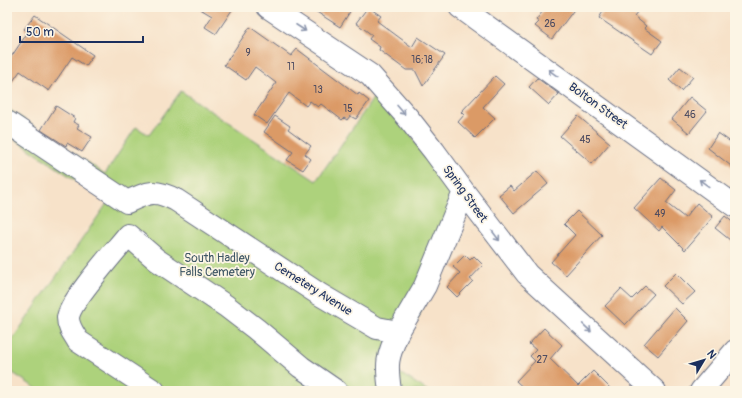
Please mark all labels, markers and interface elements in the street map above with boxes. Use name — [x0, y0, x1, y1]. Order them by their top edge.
scale bar — [20, 18, 143, 44]
house number: 26 — [544, 18, 556, 30]
one-way arrow — [295, 24, 306, 32]
text: 50 m — [26, 25, 54, 40]
house number: 9 — [245, 47, 251, 59]
house number: 16;18 — [411, 54, 433, 66]
house number: 11 — [287, 61, 295, 73]
one-way arrow — [548, 69, 559, 77]
street label: Bolton Street — [566, 80, 631, 132]
house number: 13 — [313, 84, 323, 96]
house number: 15 — [343, 103, 353, 115]
one-way arrow — [397, 105, 406, 115]
house number: 46 — [684, 109, 696, 121]
house number: 45 — [579, 134, 591, 146]
street label: Spring Street — [439, 163, 491, 226]
one-way arrow — [698, 179, 709, 187]
house number: 49 — [655, 208, 665, 220]
one-way arrow — [492, 230, 501, 241]
park label: South Hadley Falls Cemetery — [179, 251, 255, 280]
street label: Cemetery Avenue — [271, 259, 355, 319]
one-way arrow — [582, 324, 592, 333]
north arrow — [684, 340, 724, 380]
text: N — [704, 347, 719, 362]
house number: 27 — [537, 354, 548, 366]

